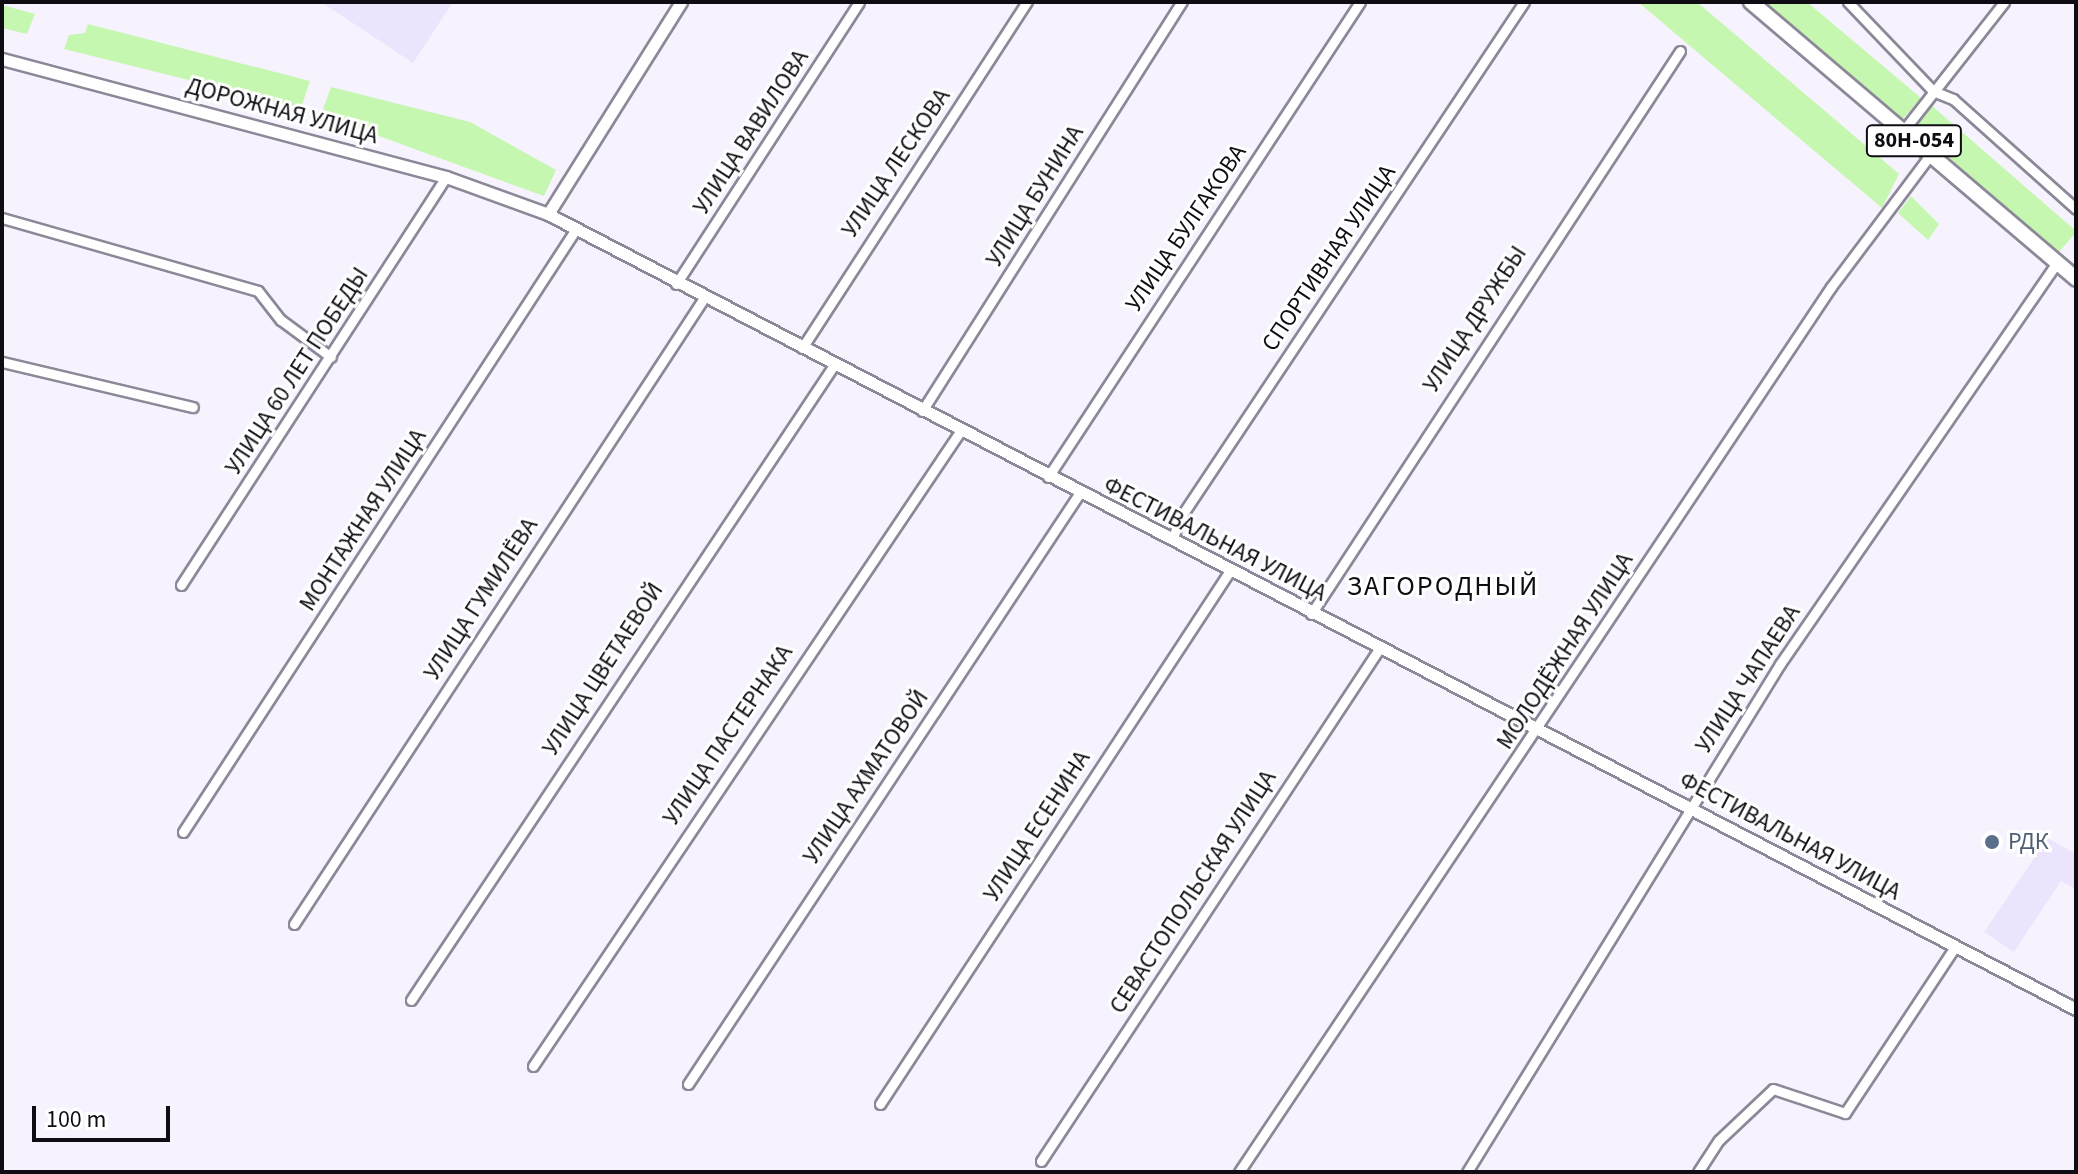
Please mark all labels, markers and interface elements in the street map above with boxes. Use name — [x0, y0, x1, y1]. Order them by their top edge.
street label: УЛИЦА ВАВИЛОВА — [687, 44, 815, 220]
street label: ДОРОЖНАЯ УЛИЦА — [183, 71, 381, 151]
street label: УЛИЦА ЛЕСКОВА — [836, 83, 956, 243]
street label: УЛИЦА БУНИНА — [980, 120, 1090, 272]
road number: 80Н-054 — [1864, 123, 1964, 159]
street label: УЛИЦА БУЛГАКОВА — [1119, 139, 1253, 317]
street label: СПОРТИВНАЯ УЛИЦА — [1256, 159, 1402, 357]
street label: УЛИЦА ДРУЖБЫ — [1417, 240, 1533, 398]
street label: УЛИЦА 60 ЛЕТ ПОБЕДЫ — [219, 262, 375, 480]
street label: МОНТАЖНАЯ УЛИЦА — [293, 423, 433, 617]
street label: ФЕСТИВАЛЬНАЯ УЛИЦА — [1099, 470, 1331, 608]
street label: УЛИЦА ГУМИЛЁВА — [418, 513, 544, 685]
street label: МОЛОДЁЖНАЯ УЛИЦА — [1491, 547, 1639, 755]
district label: ЗАГОРОДНЫЙ — [1347, 569, 1539, 603]
street label: УЛИЦА ЦВЕТАЕВОЙ — [536, 577, 670, 761]
street label: УЛИЦА ЧАПАЕВА — [1689, 600, 1807, 758]
street label: УЛИЦА ПАСТЕРНАКА — [657, 639, 799, 831]
street label: УЛИЦА АХМАТОВОЙ — [797, 685, 935, 869]
street label: УЛИЦА ЕСЕНИНА — [978, 745, 1096, 907]
street label: СЕВАСТОПОЛЬСКАЯ УЛИЦА — [1103, 765, 1283, 1019]
street label: ФЕСТИВАЛЬНАЯ УЛИЦА — [1675, 765, 1905, 907]
place label: РДК — [2008, 828, 2049, 856]
marker: РДК — [1983, 833, 2001, 851]
scale bar — [36, 1090, 174, 1140]
text: 100 m — [46, 1102, 106, 1137]

